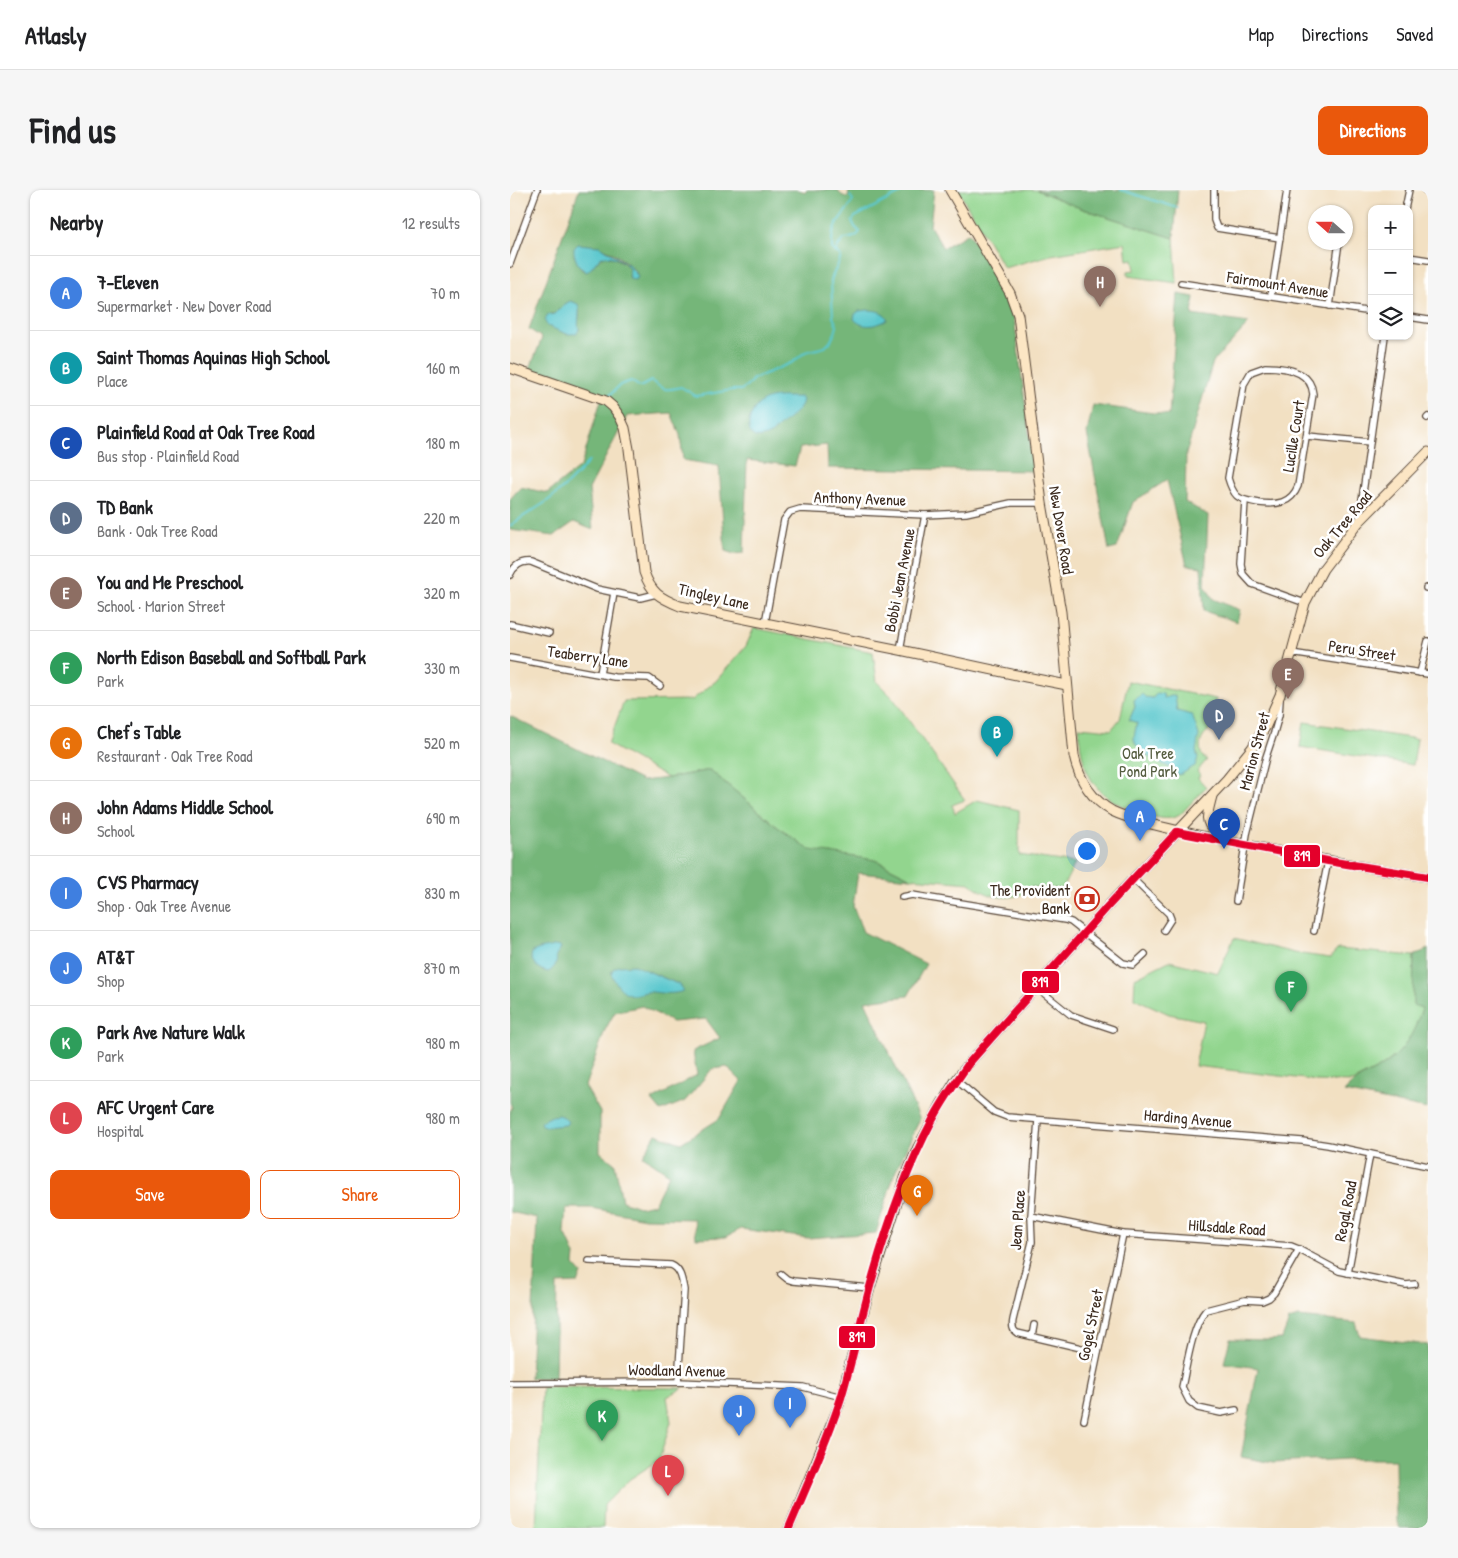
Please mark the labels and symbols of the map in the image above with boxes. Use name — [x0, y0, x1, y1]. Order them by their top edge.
north arrow — [1308, 205, 1353, 250]
street label: Fairmount Avenue — [1225, 265, 1331, 303]
pin: H — [1084, 266, 1116, 307]
street label: Lucille Court — [1276, 398, 1310, 473]
street label: New Dover Road — [1044, 484, 1080, 576]
street label: Anthony Avenue — [814, 485, 907, 511]
street label: Oak Tree Road — [1307, 486, 1377, 562]
street label: Bobbi Jean Avenue — [878, 526, 920, 634]
street label: Tingley Lane — [676, 577, 752, 615]
street label: Peru Street — [1327, 634, 1398, 666]
street label: Teaberry Lane — [546, 639, 631, 673]
pin: E — [1272, 658, 1304, 699]
pin: D — [1203, 699, 1235, 740]
street label: Marion Street — [1233, 709, 1275, 793]
pin: B — [981, 716, 1013, 757]
park label: Oak Tree Pond Park — [1119, 742, 1177, 782]
pin: A — [1124, 800, 1156, 841]
pin: C — [1208, 808, 1240, 849]
your location — [1074, 838, 1100, 864]
line badge: 819 — [1283, 844, 1321, 868]
text: 819 — [1294, 846, 1311, 865]
place label: The Provident Bank — [990, 879, 1070, 919]
bank icon: The Provident Bank — [1074, 886, 1100, 912]
line badge: 819 — [1021, 970, 1060, 994]
pin: F — [1275, 971, 1307, 1012]
text: 819 — [1032, 972, 1049, 991]
street label: Harding Avenue — [1143, 1103, 1234, 1133]
pin: G — [901, 1175, 933, 1216]
street label: Regal Road — [1328, 1179, 1362, 1243]
street label: Jean Place — [1004, 1189, 1030, 1251]
street label: Hillsdale Road — [1188, 1213, 1266, 1241]
street label: Gogel Street — [1072, 1287, 1108, 1363]
line badge: 819 — [838, 1325, 876, 1349]
text: 819 — [849, 1327, 866, 1346]
street label: Woodland Avenue — [628, 1358, 726, 1382]
pin: I — [774, 1387, 806, 1428]
pin: J — [723, 1395, 755, 1436]
pin: K — [586, 1400, 618, 1441]
pin: L — [652, 1455, 684, 1496]

